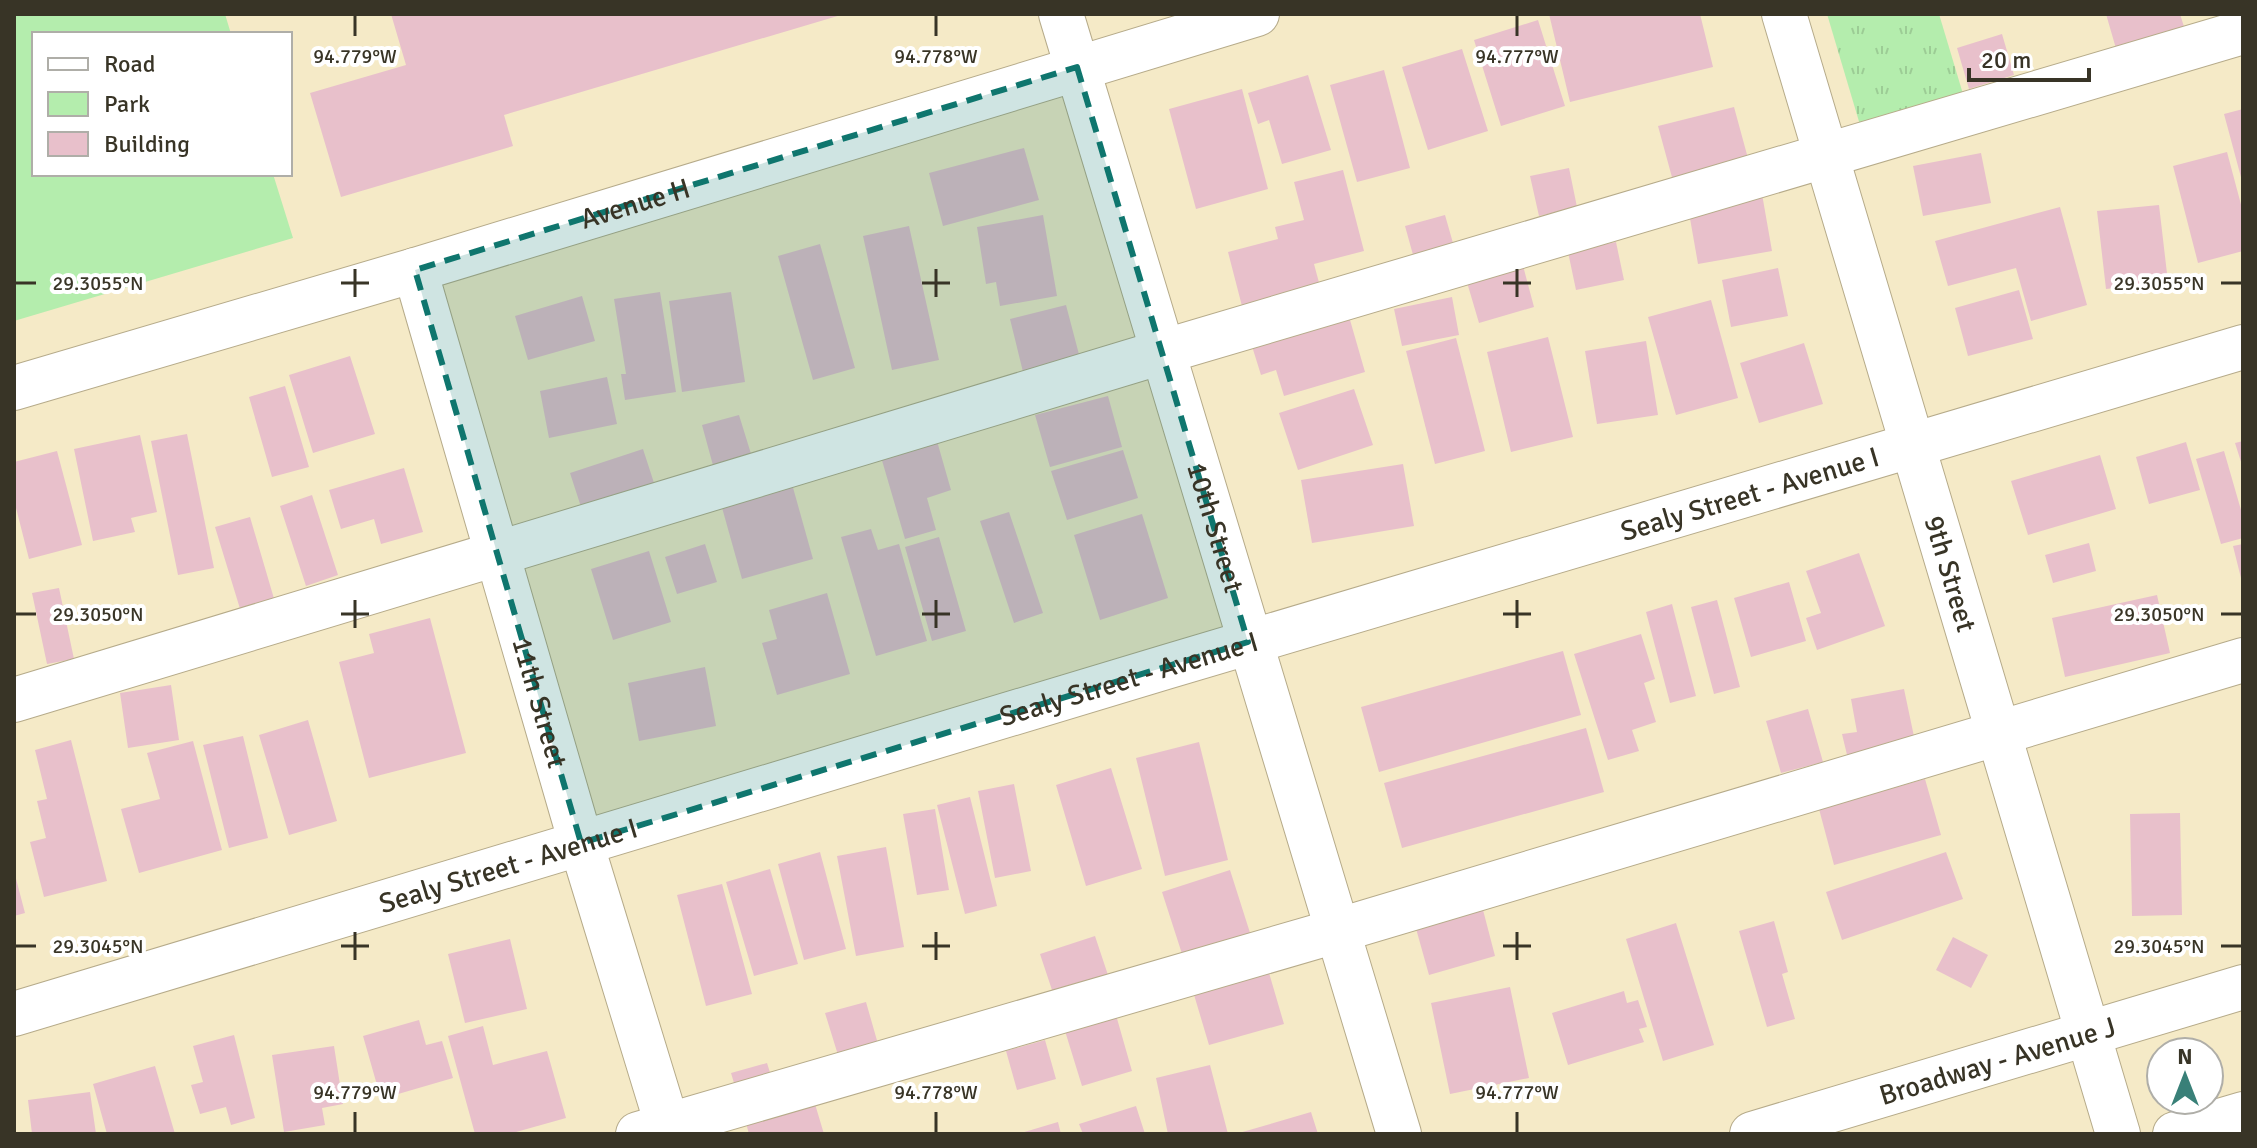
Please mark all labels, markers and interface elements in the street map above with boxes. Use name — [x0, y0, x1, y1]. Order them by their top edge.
legend — [32, 32, 292, 176]
scale bar — [1969, 32, 2089, 82]
text: 94.779°W — [313, 44, 397, 69]
text: 94.778°W — [894, 44, 978, 69]
text: 94.777°W — [1475, 44, 1559, 69]
text: 20 m — [1981, 45, 2031, 75]
text: Road — [104, 49, 155, 79]
text: Park — [104, 89, 150, 119]
text: Building — [104, 129, 190, 159]
street label: Avenue H — [576, 171, 694, 237]
text: 29.3055°N — [52, 271, 144, 296]
text: 29.3055°N — [2113, 271, 2205, 296]
street label: Sealy Street - Avenue I — [1617, 440, 1883, 549]
street label: 10th Street — [1179, 458, 1251, 597]
street label: 9th Street — [1917, 512, 1983, 636]
text: 29.3050°N — [52, 602, 144, 627]
text: 29.3050°N — [2113, 602, 2205, 627]
street label: Sealy Street - Avenue I — [996, 625, 1262, 734]
street label: 11th Street — [504, 633, 574, 772]
street label: Sealy Street - Avenue I — [375, 811, 642, 921]
text: 29.3045°N — [52, 934, 144, 959]
text: 29.3045°N — [2113, 934, 2205, 959]
street label: Broadway - Avenue J — [1875, 1010, 2120, 1113]
north arrow — [2145, 1036, 2225, 1116]
text: N — [2177, 1043, 2193, 1070]
text: 94.779°W — [313, 1080, 397, 1105]
text: 94.778°W — [894, 1080, 978, 1105]
text: 94.777°W — [1475, 1080, 1559, 1105]

